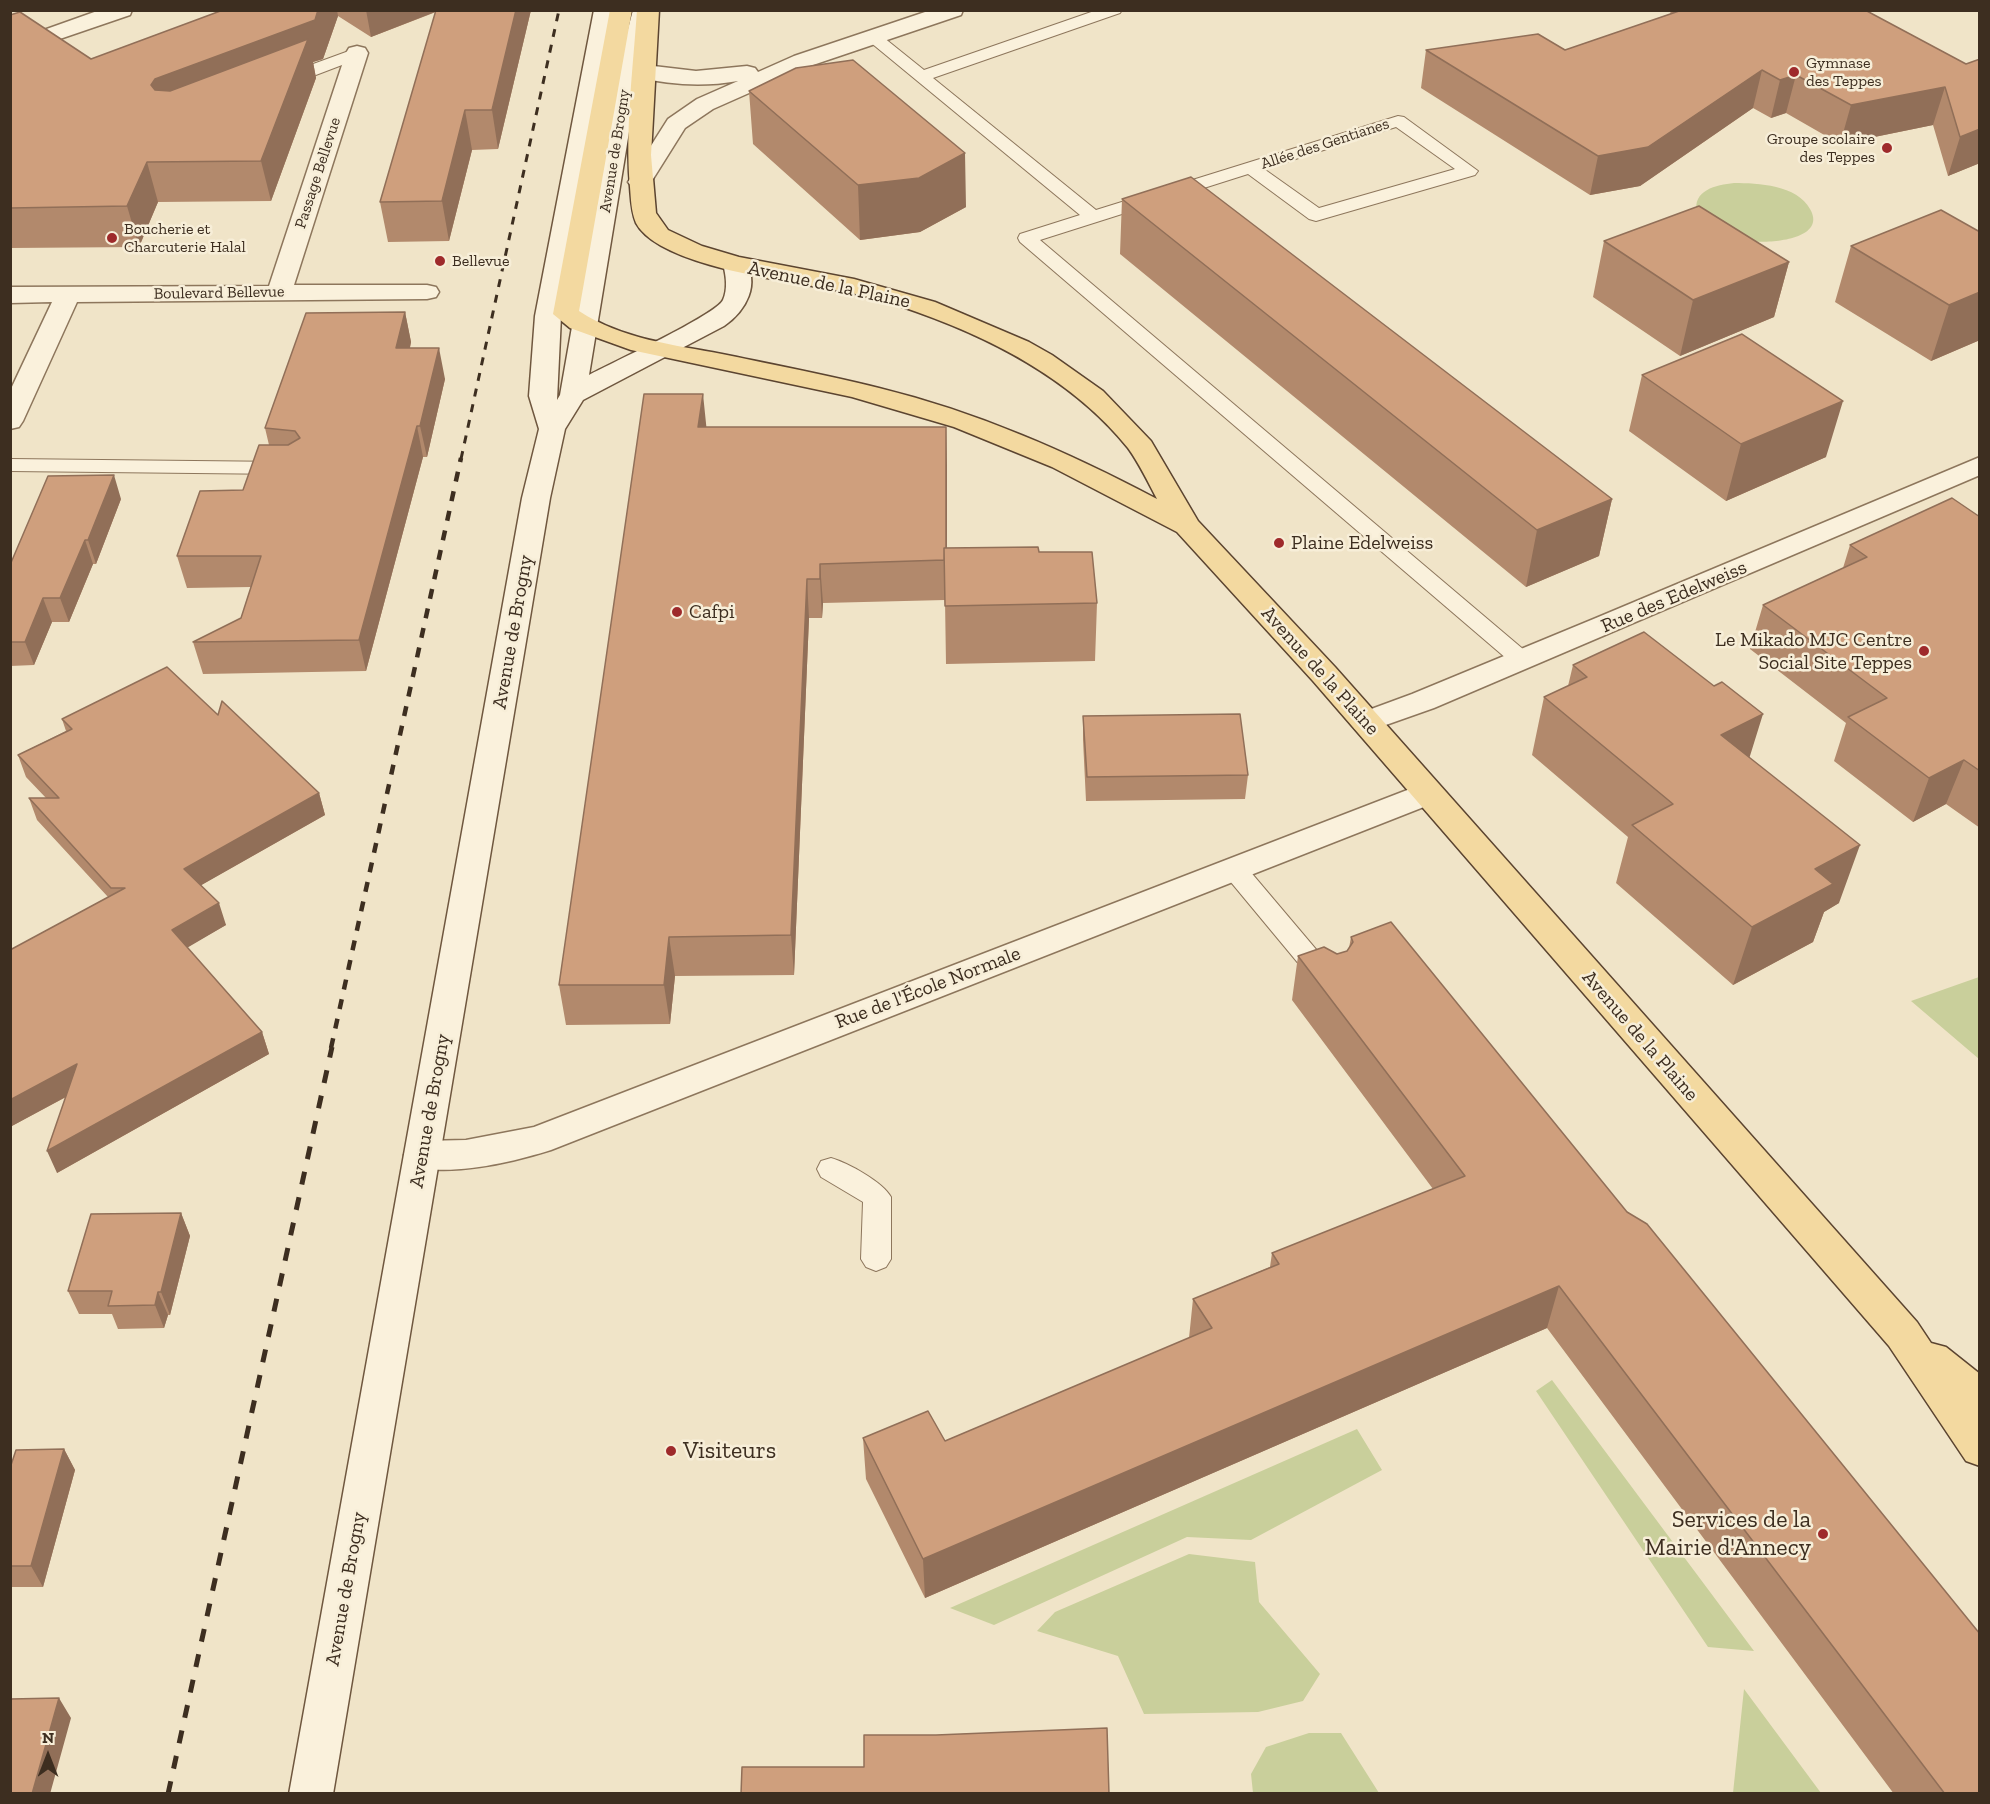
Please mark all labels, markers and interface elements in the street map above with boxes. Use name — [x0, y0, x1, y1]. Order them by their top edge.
place label: Gymnase des Teppes — [1806, 53, 1881, 91]
marker: Gymnase des Teppes — [1787, 65, 1801, 79]
street label: Avenue de Brogny — [596, 88, 634, 214]
street label: Allée des Gentianes — [1258, 114, 1392, 174]
street label: Passage Bellevue — [291, 115, 345, 231]
place label: Groupe scolaire des Teppes — [1767, 129, 1875, 167]
marker: Groupe scolaire des Teppes — [1880, 141, 1894, 155]
place label: Boucherie et Charcuterie Halal — [124, 219, 246, 257]
marker: Boucherie et Charcuterie Halal — [105, 231, 119, 245]
place label: Bellevue — [452, 251, 510, 271]
marker: Bellevue — [433, 254, 447, 268]
street label: Avenue de la Plaine — [746, 256, 912, 314]
street label: Boulevard Bellevue — [153, 282, 285, 304]
place label: Plaine Edelweiss — [1291, 531, 1433, 555]
marker: Plaine Edelweiss — [1272, 536, 1286, 550]
street label: Avenue de Brogny — [488, 553, 538, 711]
street label: Rue des Edelweiss — [1597, 555, 1751, 639]
place label: Cafpi — [689, 600, 735, 624]
street label: Avenue de la Plaine — [1256, 602, 1384, 740]
marker: Cafpi — [670, 605, 684, 619]
place label: Le Mikado MJC Centre Social Site Teppes — [1715, 628, 1912, 675]
marker: Le Mikado MJC Centre Social Site Teppes — [1917, 644, 1931, 658]
street label: Rue de l'École Normale — [832, 942, 1024, 1034]
street label: Avenue de la Plaine — [1577, 966, 1703, 1106]
street label: Avenue de Brogny — [405, 1032, 455, 1190]
place label: Visiteurs — [683, 1437, 776, 1465]
marker: Visiteurs — [664, 1444, 678, 1458]
place label: Services de la Mairie d'Annecy — [1645, 1506, 1811, 1562]
street label: Avenue de Brogny — [321, 1510, 371, 1668]
marker: Services de la Mairie d'Annecy — [1816, 1527, 1830, 1541]
north arrow — [18, 1726, 78, 1786]
text: N — [42, 1728, 54, 1747]

